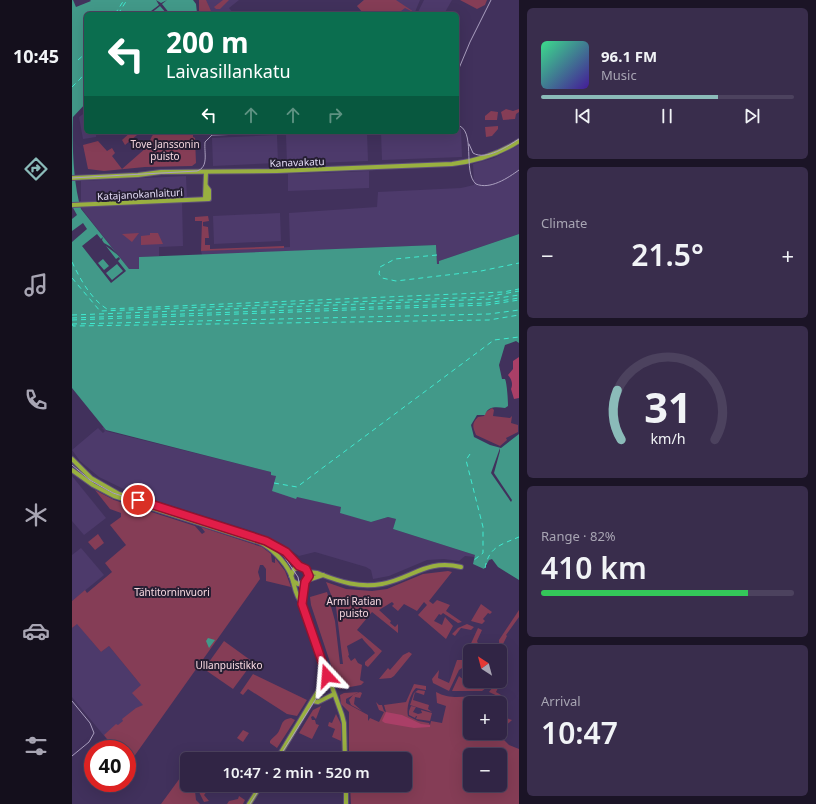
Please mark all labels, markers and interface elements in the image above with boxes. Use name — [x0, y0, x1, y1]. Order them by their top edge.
text: 200 m — [166, 23, 249, 61]
icon: left — [100, 28, 152, 80]
text: 10:45 — [13, 44, 59, 68]
text: 96.1 FM — [601, 46, 657, 66]
text: Laivasillankatu — [166, 59, 291, 83]
text: Music — [601, 66, 637, 84]
icon: left — [198, 104, 220, 126]
icon: ahead — [240, 104, 262, 126]
icon: ahead — [282, 104, 304, 126]
icon: right — [324, 104, 346, 126]
icon: previous — [572, 105, 594, 127]
icon: pause — [656, 105, 678, 127]
icon: next — [741, 105, 763, 127]
park label: Tove Janssonin puisto — [130, 137, 200, 163]
street label: Kanavakatu — [269, 154, 325, 170]
icon: directions — [22, 155, 50, 183]
street label: Katajanokanlaituri — [97, 185, 183, 203]
text: Climate — [541, 214, 587, 232]
text: 21.5° — [631, 234, 704, 275]
text: − — [541, 240, 554, 270]
text: + — [781, 240, 794, 270]
icon: music — [22, 271, 50, 299]
text: 31 — [644, 379, 691, 435]
icon: phone — [22, 386, 50, 414]
text: km/h — [650, 429, 685, 448]
pin — [121, 483, 155, 517]
icon: arrive — [127, 489, 149, 511]
icon: climate — [22, 501, 50, 529]
text: Range · 82% — [541, 527, 616, 545]
text: 410 km — [541, 547, 647, 588]
park label: Tähtitorninvuori — [134, 585, 210, 599]
park label: Armi Ratian puisto — [327, 594, 381, 620]
icon: car — [22, 617, 50, 645]
north arrow — [463, 644, 507, 688]
map controls — [463, 644, 507, 792]
position arrow — [306, 655, 348, 697]
park label: Ullanpuistikko — [196, 658, 262, 672]
text: Arrival — [541, 692, 581, 710]
button: + — [463, 696, 507, 740]
text: 10:47 — [541, 712, 618, 753]
icon: filters — [22, 732, 50, 760]
speed limit sign: 40 — [84, 740, 136, 792]
button: − — [463, 748, 507, 792]
text: 10:47 · 2 min · 520 m — [222, 762, 370, 782]

